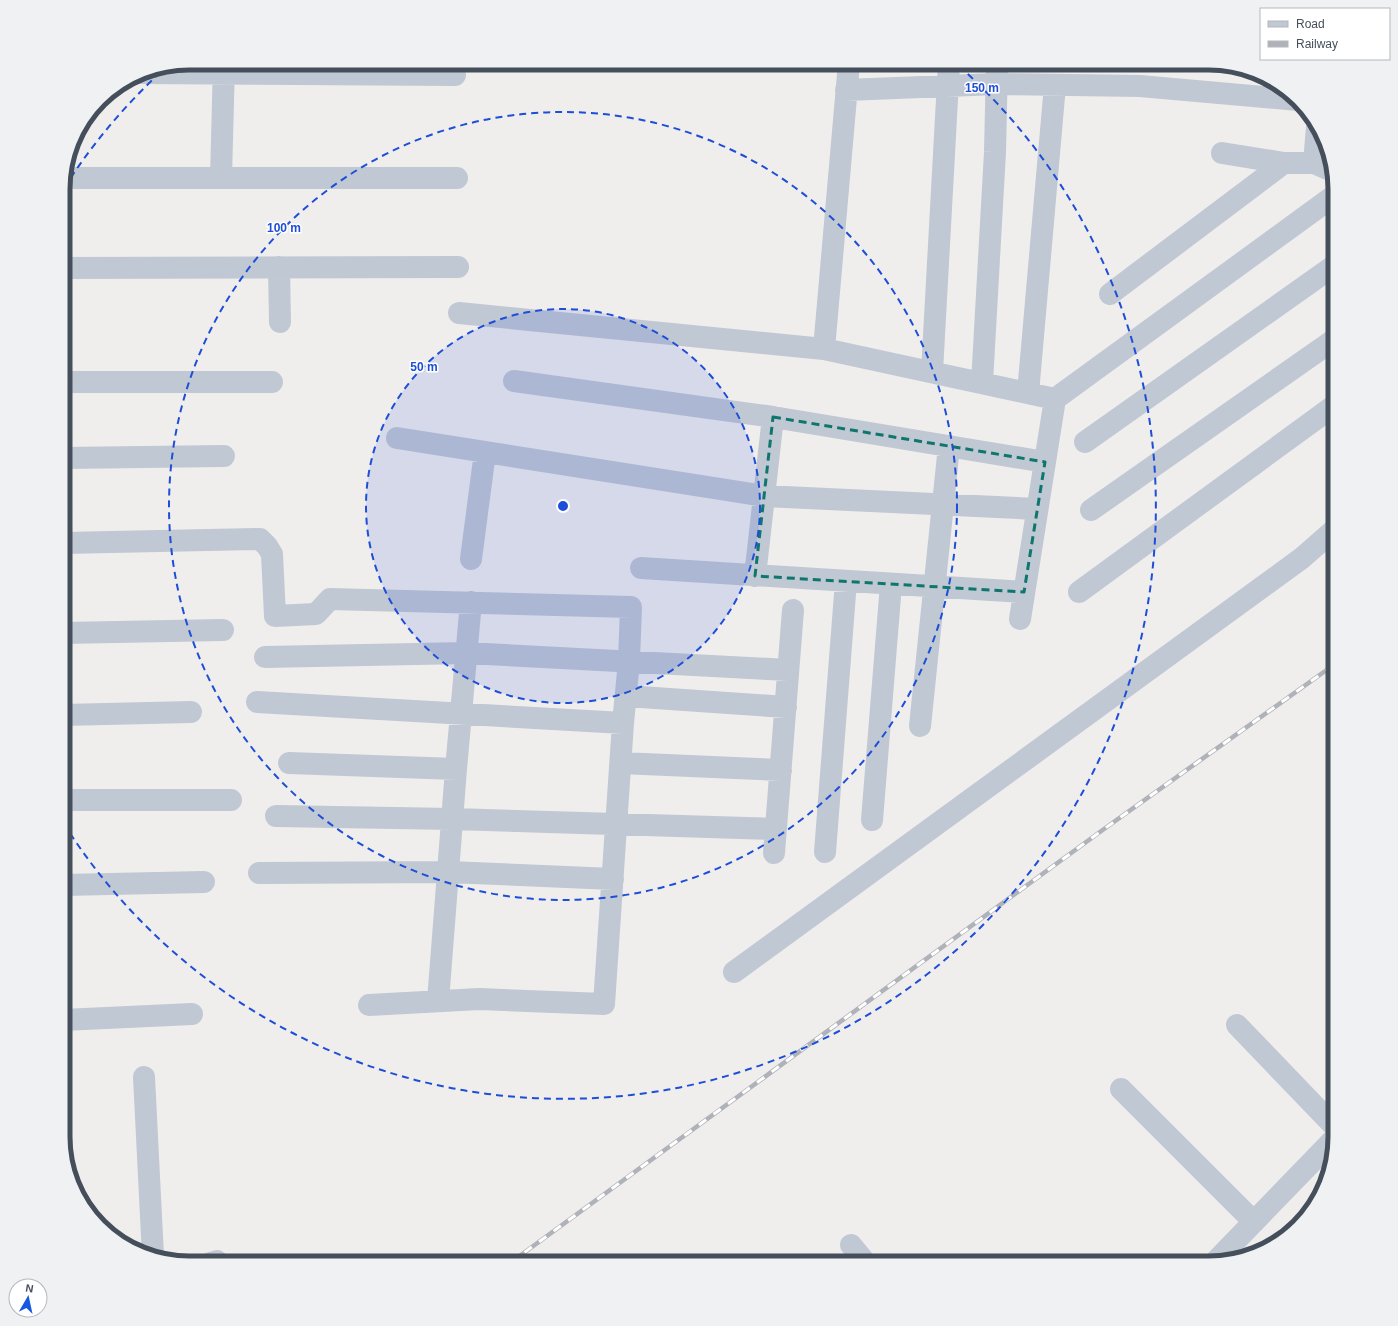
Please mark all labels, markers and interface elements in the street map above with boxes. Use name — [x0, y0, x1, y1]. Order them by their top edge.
legend — [1260, 8, 1390, 60]
text: Road — [1296, 17, 1325, 31]
text: Railway — [1296, 37, 1338, 51]
text: 150 m — [965, 81, 999, 95]
text: 100 m — [267, 221, 301, 235]
text: 50 m — [410, 360, 438, 374]
centre of rings — [556, 499, 570, 513]
north arrow — [8, 1278, 48, 1318]
text: N — [25, 1282, 34, 1295]

